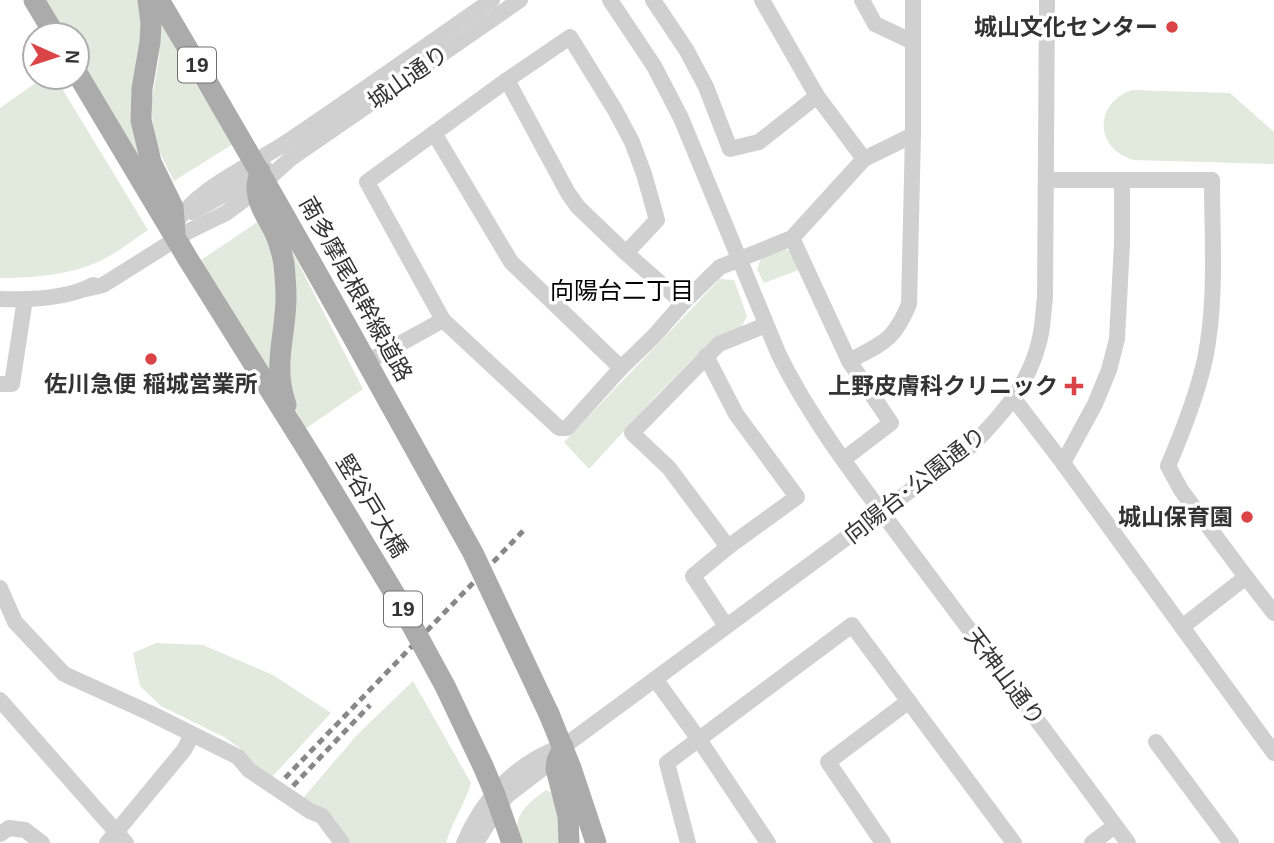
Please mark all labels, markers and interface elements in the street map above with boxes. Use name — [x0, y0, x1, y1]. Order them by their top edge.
place label: 城山文化センター — [974, 14, 1158, 40]
marker: 城山文化センター — [1164, 19, 1180, 35]
north arrow — [21, 21, 91, 91]
street label: 城山通り — [363, 40, 453, 114]
road number: 19 — [178, 48, 216, 82]
text: N — [62, 49, 83, 64]
street label: 南多摩尾根幹線道路 — [294, 192, 418, 386]
district label: 向陽台二丁目 — [550, 277, 694, 304]
marker: 佐川急便 稲城営業所 — [143, 351, 159, 367]
place label: 佐川急便 稲城営業所 — [44, 371, 258, 397]
place label: 上野皮膚科クリニック — [828, 373, 1058, 399]
marker: 上野皮膚科クリニック — [1064, 376, 1084, 396]
street label: 向陽台･公園通り — [839, 422, 991, 548]
street label: 竪谷戸大橋 — [331, 450, 413, 562]
place label: 城山保育園 — [1118, 504, 1233, 530]
marker: 城山保育園 — [1239, 509, 1255, 525]
road number: 19 — [384, 592, 422, 626]
street label: 天神山通り — [960, 623, 1050, 731]

